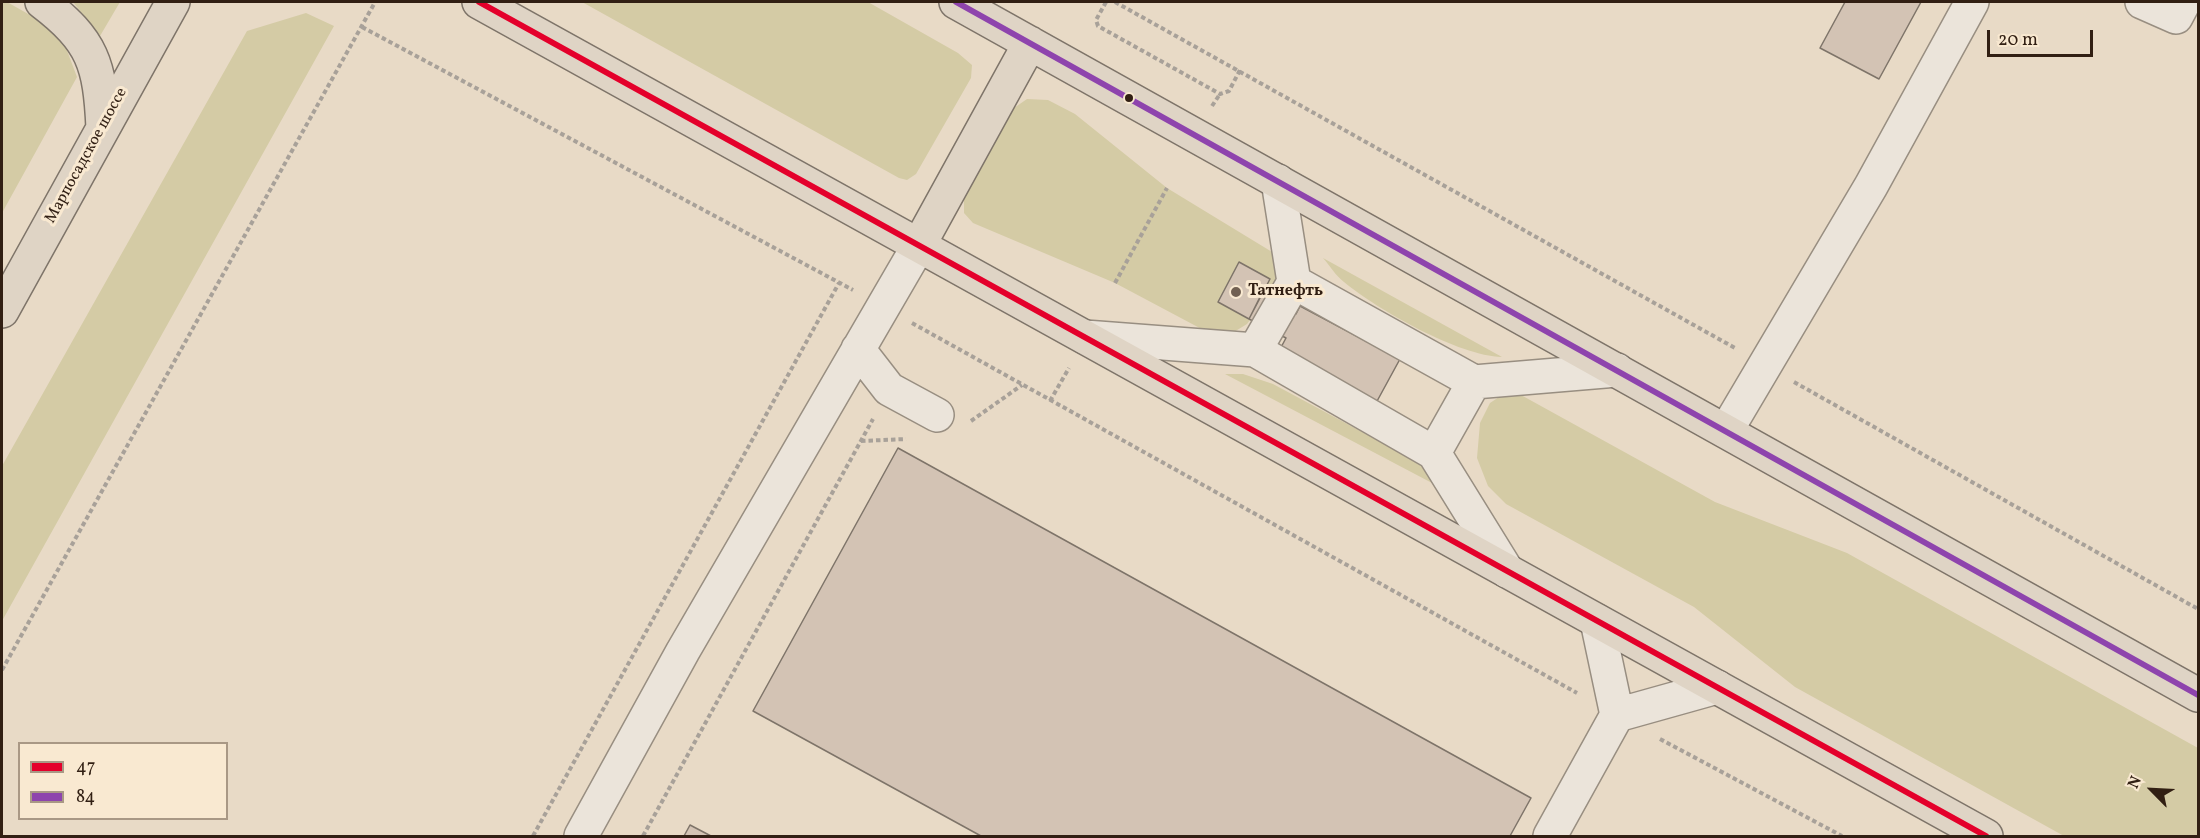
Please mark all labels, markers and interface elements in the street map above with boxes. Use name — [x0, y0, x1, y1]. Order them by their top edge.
scale bar — [1990, 18, 2096, 56]
text: 20 m — [1998, 28, 2038, 53]
street label: Марпосадское шоссе — [42, 85, 132, 227]
unlabelled marker — [1123, 92, 1135, 104]
place label: Татнефть — [1248, 282, 1323, 302]
marker: Татнефть — [1229, 285, 1243, 299]
legend — [18, 742, 228, 820]
text: 47 — [76, 755, 95, 780]
north arrow — [2122, 760, 2182, 820]
text: N — [2123, 773, 2148, 792]
text: 84 — [76, 785, 95, 810]

